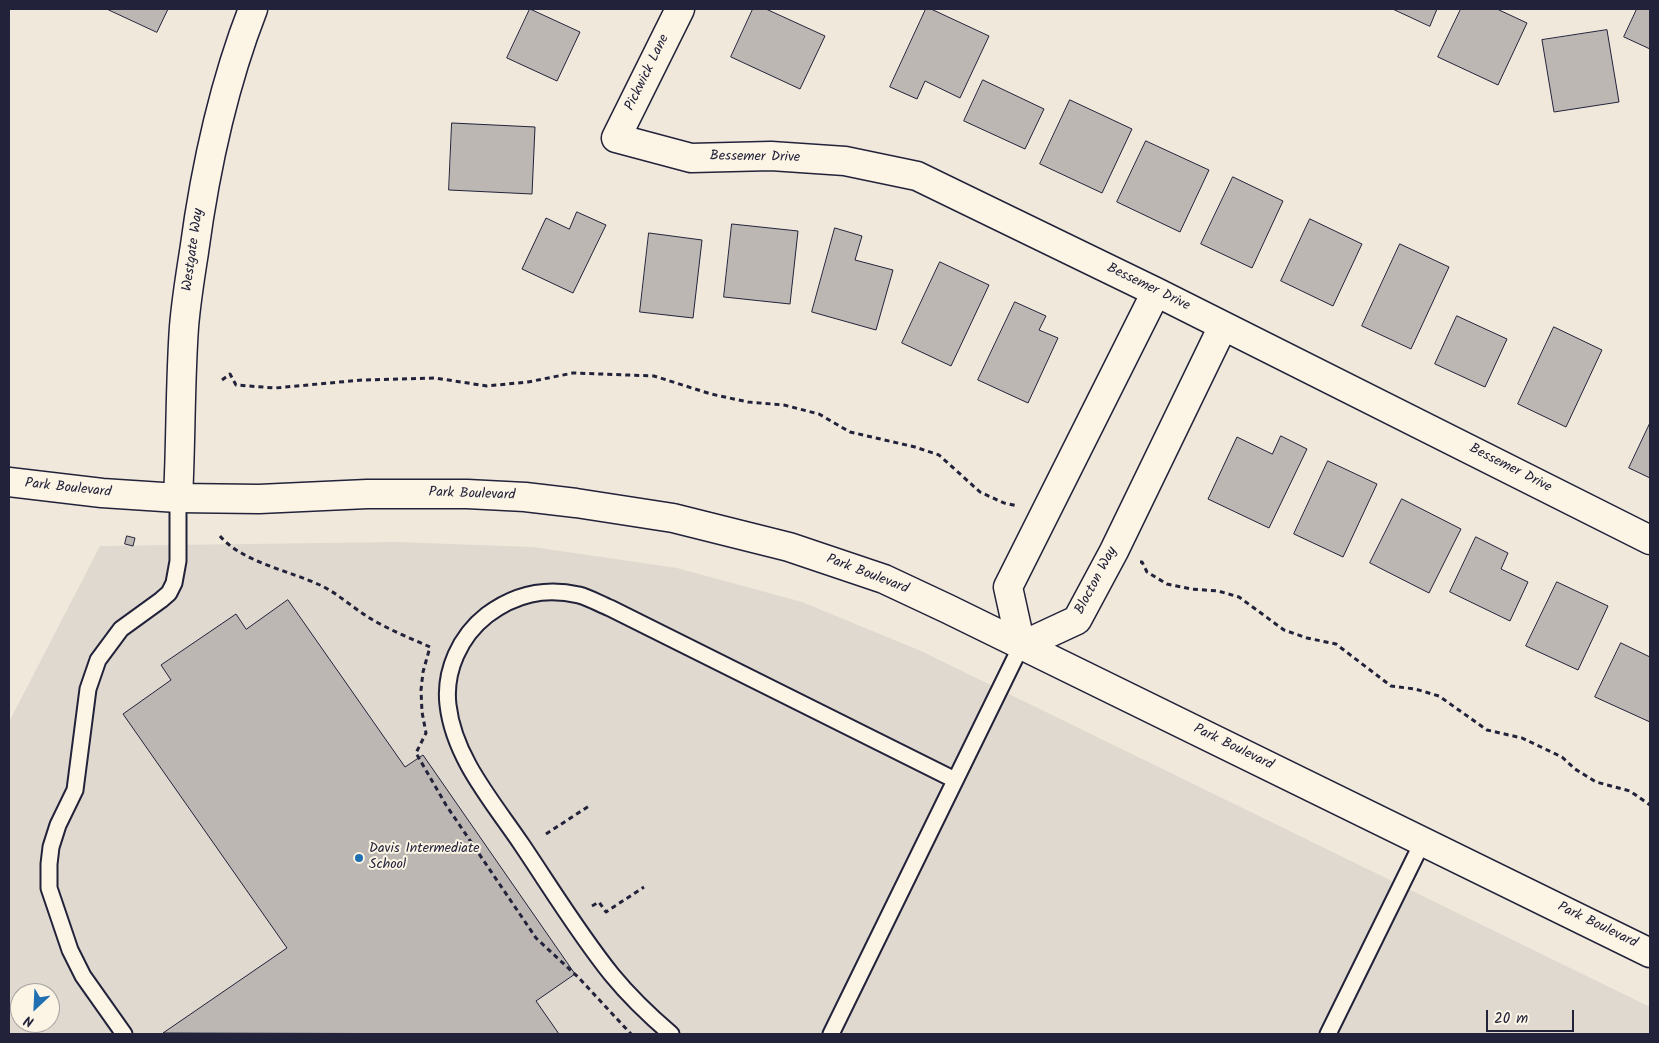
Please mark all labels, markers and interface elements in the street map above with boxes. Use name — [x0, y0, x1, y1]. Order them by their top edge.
street label: Pickwick Lane — [622, 32, 674, 114]
street label: Bessemer Drive — [710, 149, 800, 167]
street label: Westgate Way — [180, 208, 208, 292]
street label: Bessemer Drive — [1104, 261, 1192, 315]
street label: Bessemer Drive — [1466, 441, 1554, 497]
street label: Park Boulevard — [24, 476, 112, 502]
street label: Park Boulevard — [428, 485, 516, 505]
street label: Blocton Way — [1072, 544, 1122, 618]
street label: Park Boulevard — [823, 552, 911, 598]
street label: Park Boulevard — [1190, 721, 1276, 775]
place label: Davis Intermediate School — [369, 842, 480, 874]
marker: Davis Intermediate School — [353, 852, 365, 864]
street label: Park Boulevard — [1554, 899, 1640, 953]
north arrow — [10, 983, 60, 1033]
scale bar — [1489, 1000, 1576, 1032]
text: 20 m — [1494, 1007, 1528, 1031]
text: N — [20, 1009, 38, 1033]

